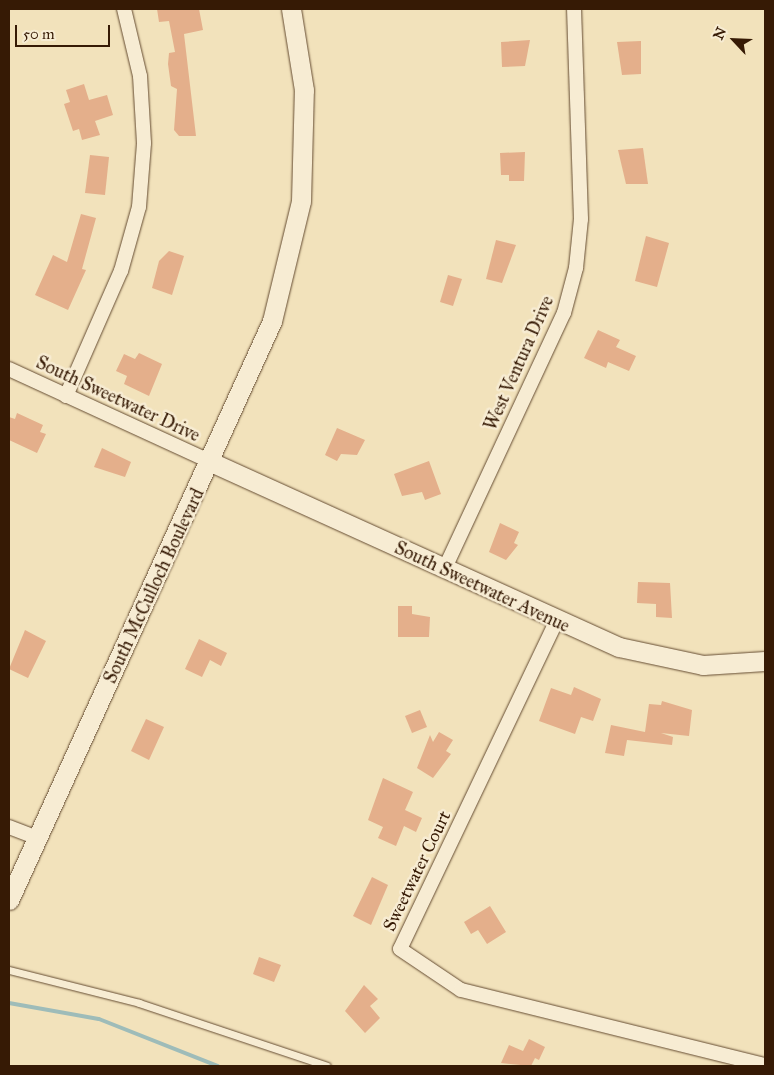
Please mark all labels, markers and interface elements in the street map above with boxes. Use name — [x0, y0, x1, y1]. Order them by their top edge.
scale bar — [18, 15, 112, 47]
north arrow — [709, 15, 759, 65]
text: N — [710, 24, 730, 42]
text: 50 m — [23, 25, 55, 43]
street label: West Ventura Drive — [480, 292, 558, 434]
street label: South Sweetwater Drive — [33, 352, 203, 446]
street label: South McCulloch Boulevard — [99, 485, 209, 687]
street label: South Sweetwater Avenue — [391, 537, 573, 637]
street label: Sweetwater Court — [379, 807, 455, 935]

